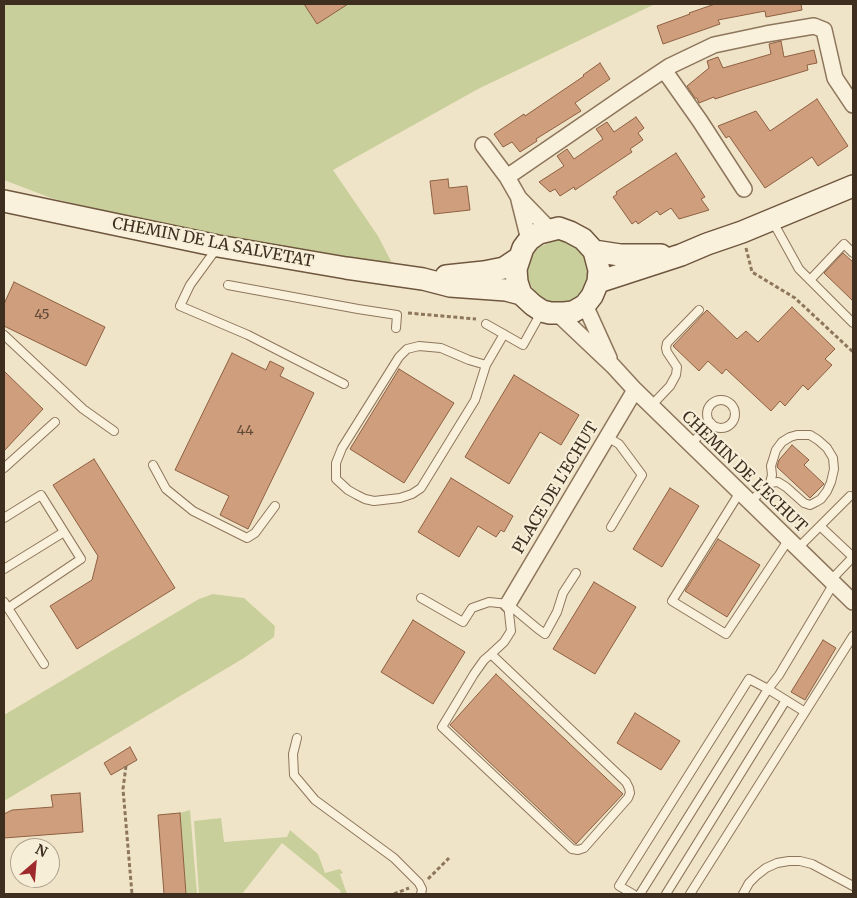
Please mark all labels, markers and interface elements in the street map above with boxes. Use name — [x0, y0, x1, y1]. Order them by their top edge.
street label: CHEMIN DE LA SALVETAT — [111, 214, 315, 272]
house number: 45 — [34, 307, 50, 323]
street label: CHEMIN DE L'ECHUT — [678, 407, 810, 537]
street label: PLACE DE L'ECHUT — [509, 419, 603, 557]
house number: 44 — [236, 423, 254, 439]
north arrow — [10, 838, 60, 888]
text: N — [32, 840, 50, 861]

